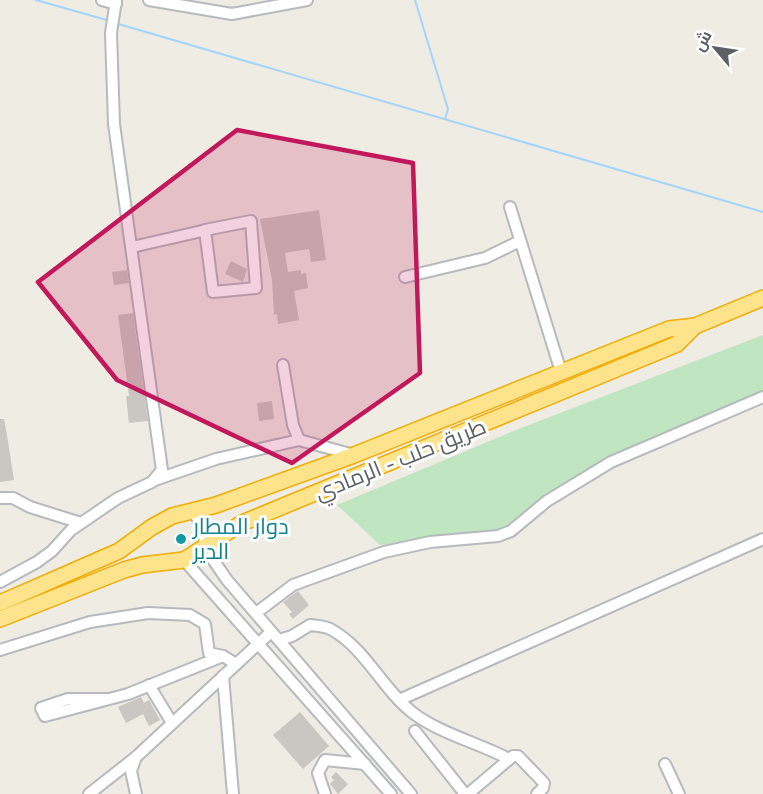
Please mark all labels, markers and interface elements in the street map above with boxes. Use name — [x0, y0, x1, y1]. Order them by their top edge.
north arrow — [685, 18, 745, 78]
text: ش — [688, 27, 716, 55]
street label: طريق حلب - الرمادي — [310, 412, 491, 509]
place label: دوار المطار الدير — [191, 512, 289, 565]
marker: دوار المطار الدير — [174, 532, 188, 546]

